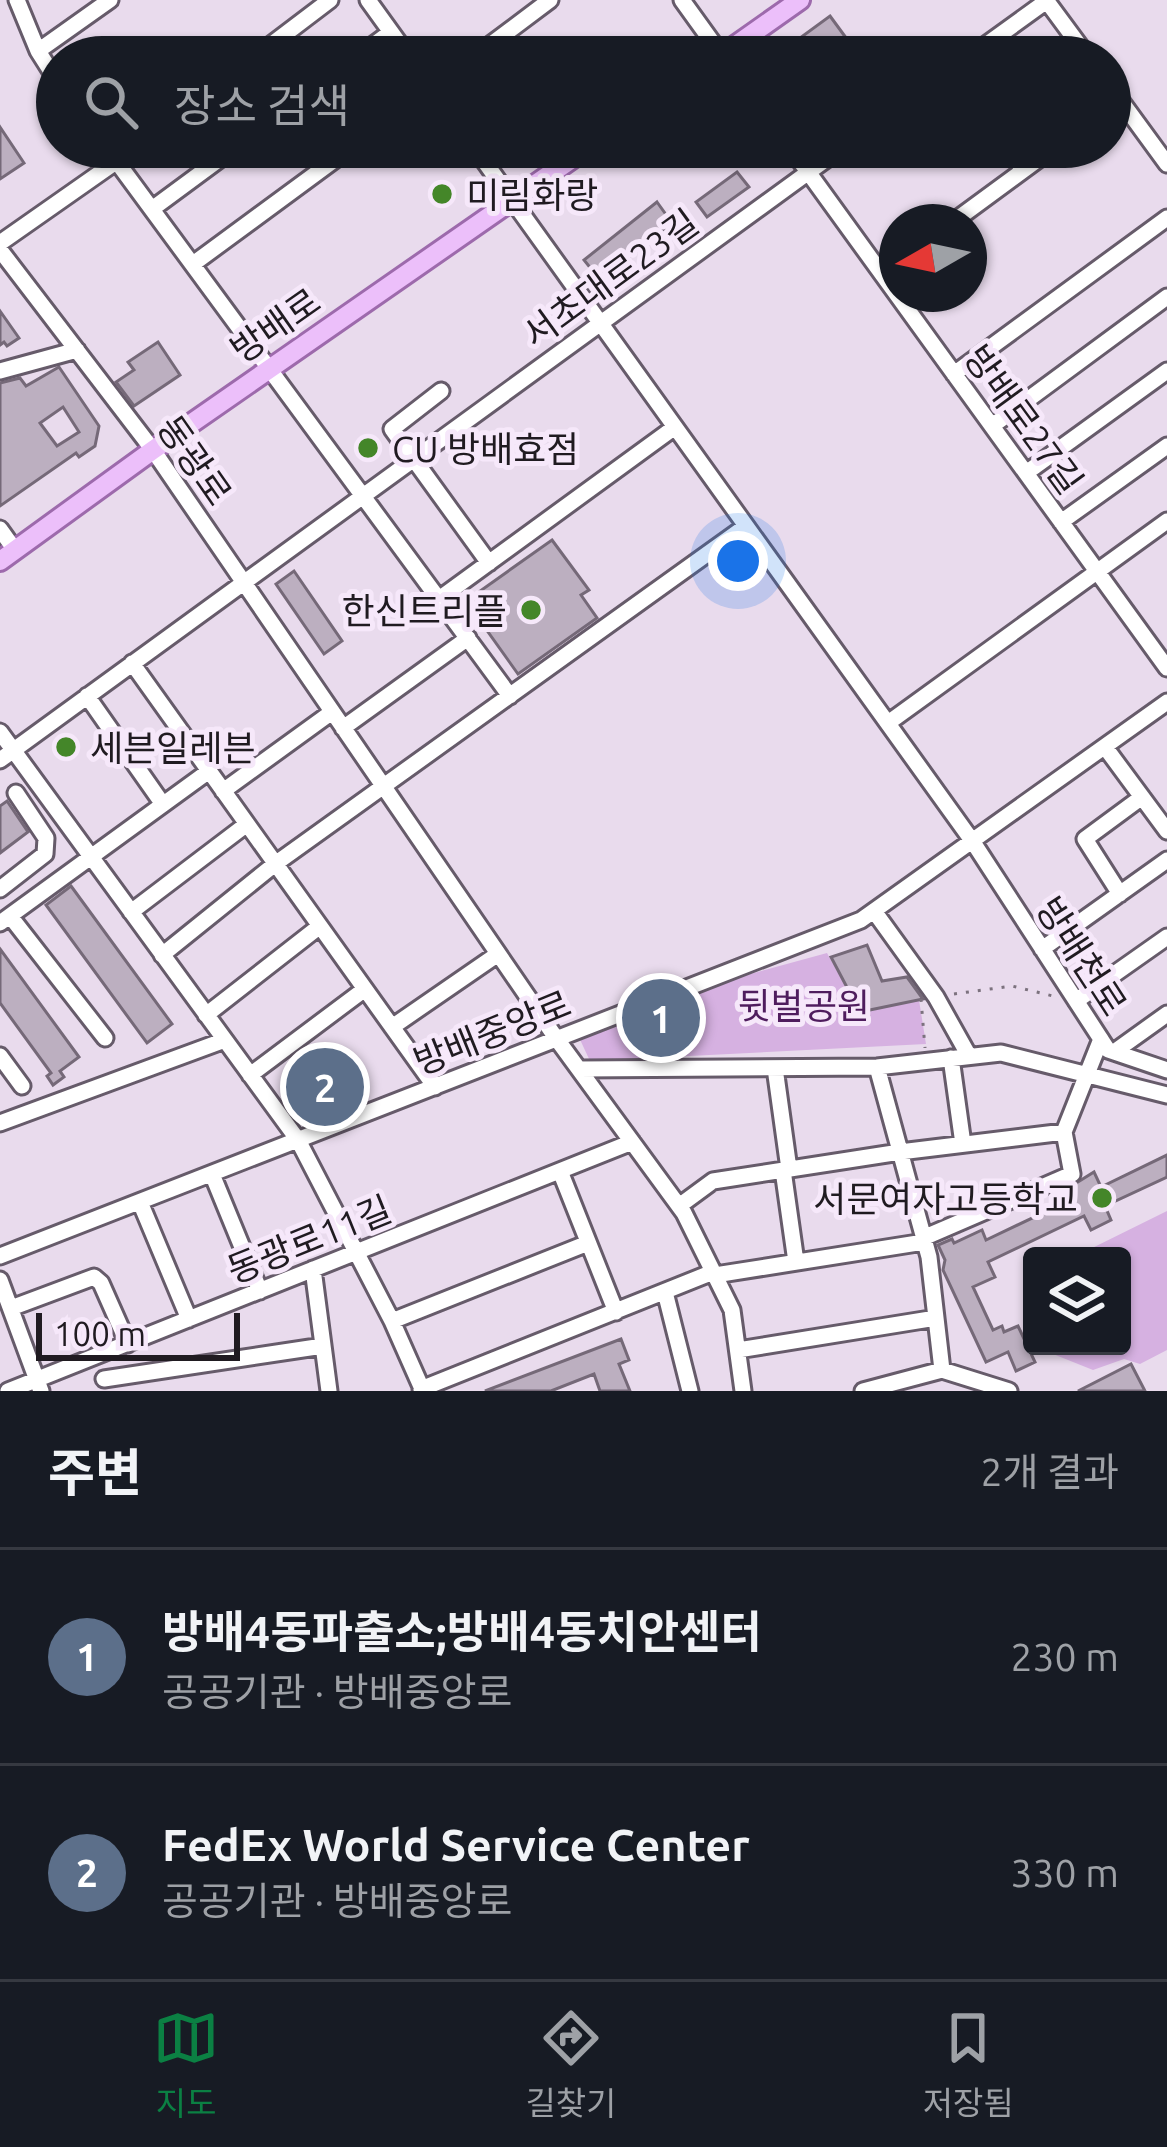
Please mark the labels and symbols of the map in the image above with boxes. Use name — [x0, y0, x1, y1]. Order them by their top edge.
place label: 미림화랑 — [466, 174, 598, 215]
marker: 미림화랑 — [429, 181, 455, 207]
street label: 서초대로23길 — [515, 201, 705, 355]
north arrow — [879, 204, 987, 312]
street label: 방배로 — [223, 280, 327, 370]
street label: 방배로27길 — [957, 337, 1091, 501]
street label: 동광로 — [150, 408, 240, 512]
place label: CU 방배효점 — [392, 428, 579, 469]
marker: CU 방배효점 — [355, 435, 381, 461]
your location — [708, 531, 768, 591]
place label: 한신트리플 — [341, 590, 507, 631]
marker: 한신트리플 — [518, 597, 544, 623]
place label: 세븐일레븐 — [90, 727, 256, 768]
marker: 세븐일레븐 — [53, 734, 79, 760]
street label: 방배천로 — [1029, 889, 1135, 1023]
pin: 1 — [622, 973, 700, 1063]
street label: 방배중앙로 — [408, 982, 576, 1082]
park label: 뒷벌공원 — [738, 985, 870, 1026]
pin: 2 — [286, 1042, 364, 1132]
place label: 서문여자고등학교 — [813, 1178, 1078, 1219]
marker: 서문여자고등학교 — [1089, 1185, 1115, 1211]
street label: 동광로11길 — [221, 1188, 397, 1290]
scale bar — [36, 1307, 240, 1360]

